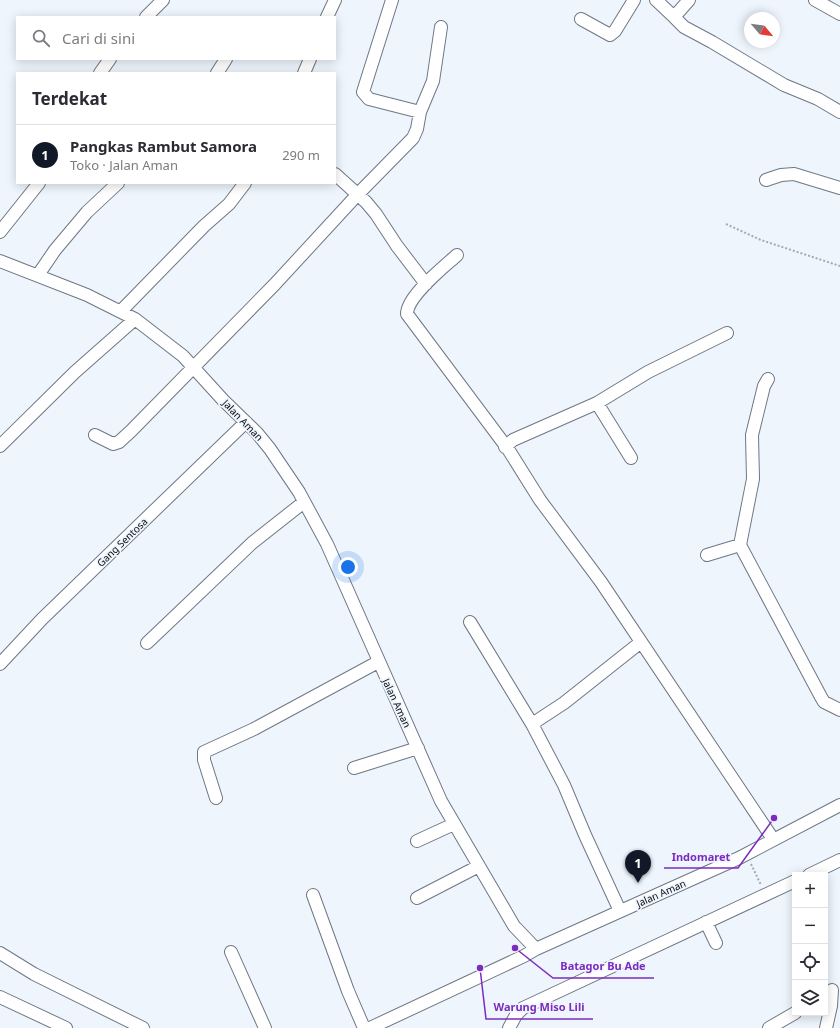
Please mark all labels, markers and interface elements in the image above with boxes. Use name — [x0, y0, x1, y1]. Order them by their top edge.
north arrow — [744, 12, 780, 48]
search box — [16, 16, 336, 60]
icon: search — [30, 27, 52, 49]
text: Cari di sini — [62, 28, 135, 48]
text: Terdekat — [32, 87, 107, 110]
text: Pangkas Rambut Samora — [70, 136, 257, 156]
text: 1 — [41, 146, 49, 164]
text: 290 m — [282, 146, 320, 164]
text: Toko · Jalan Aman — [70, 156, 178, 174]
street label: Jalan Aman — [219, 395, 266, 444]
street label: Gang Sentosa — [94, 514, 150, 570]
your location — [338, 557, 358, 577]
street label: Jalan Aman — [379, 675, 415, 730]
callout: Indomaret — [664, 845, 738, 868]
text: Indomaret — [672, 849, 731, 864]
pin: 1 — [625, 850, 651, 883]
map controls — [792, 872, 828, 1016]
button: + — [792, 872, 828, 908]
street label: Jalan Aman — [633, 876, 688, 911]
button: − — [792, 908, 828, 944]
button: locate — [792, 944, 828, 980]
callout: Batagor Bu Ade — [553, 955, 654, 978]
text: Batagor Bu Ade — [560, 958, 646, 973]
button: layers — [792, 980, 828, 1016]
callout: Warung Miso Lili — [486, 996, 593, 1019]
text: Warung Miso Lili — [494, 999, 584, 1014]

